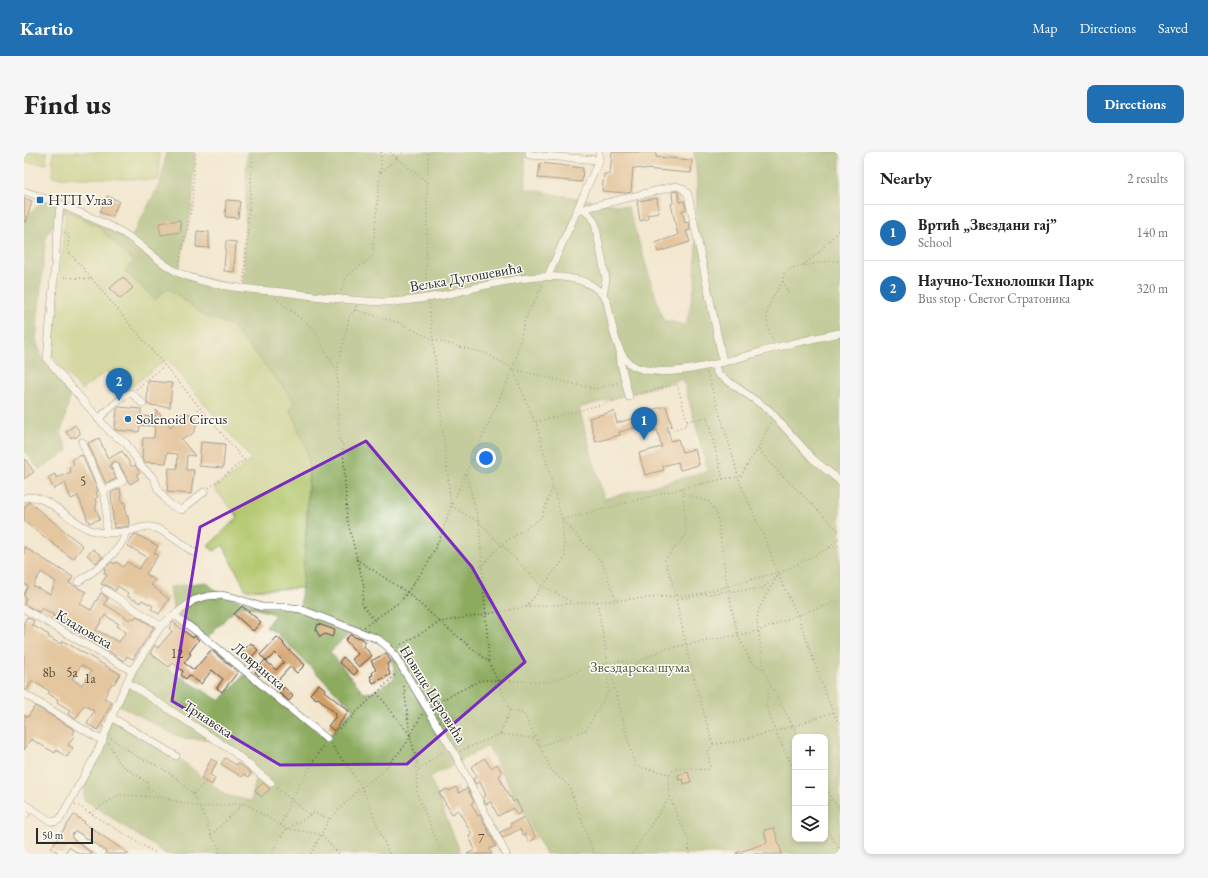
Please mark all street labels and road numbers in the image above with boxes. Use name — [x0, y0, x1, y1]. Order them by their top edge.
street label: Вељка Дугошевића — [408, 257, 524, 296]
street label: Кладовска — [52, 605, 116, 652]
street label: Ловранска — [228, 638, 290, 694]
street label: Новице Церовића — [396, 642, 471, 746]
street label: Трнавска — [180, 696, 237, 742]

